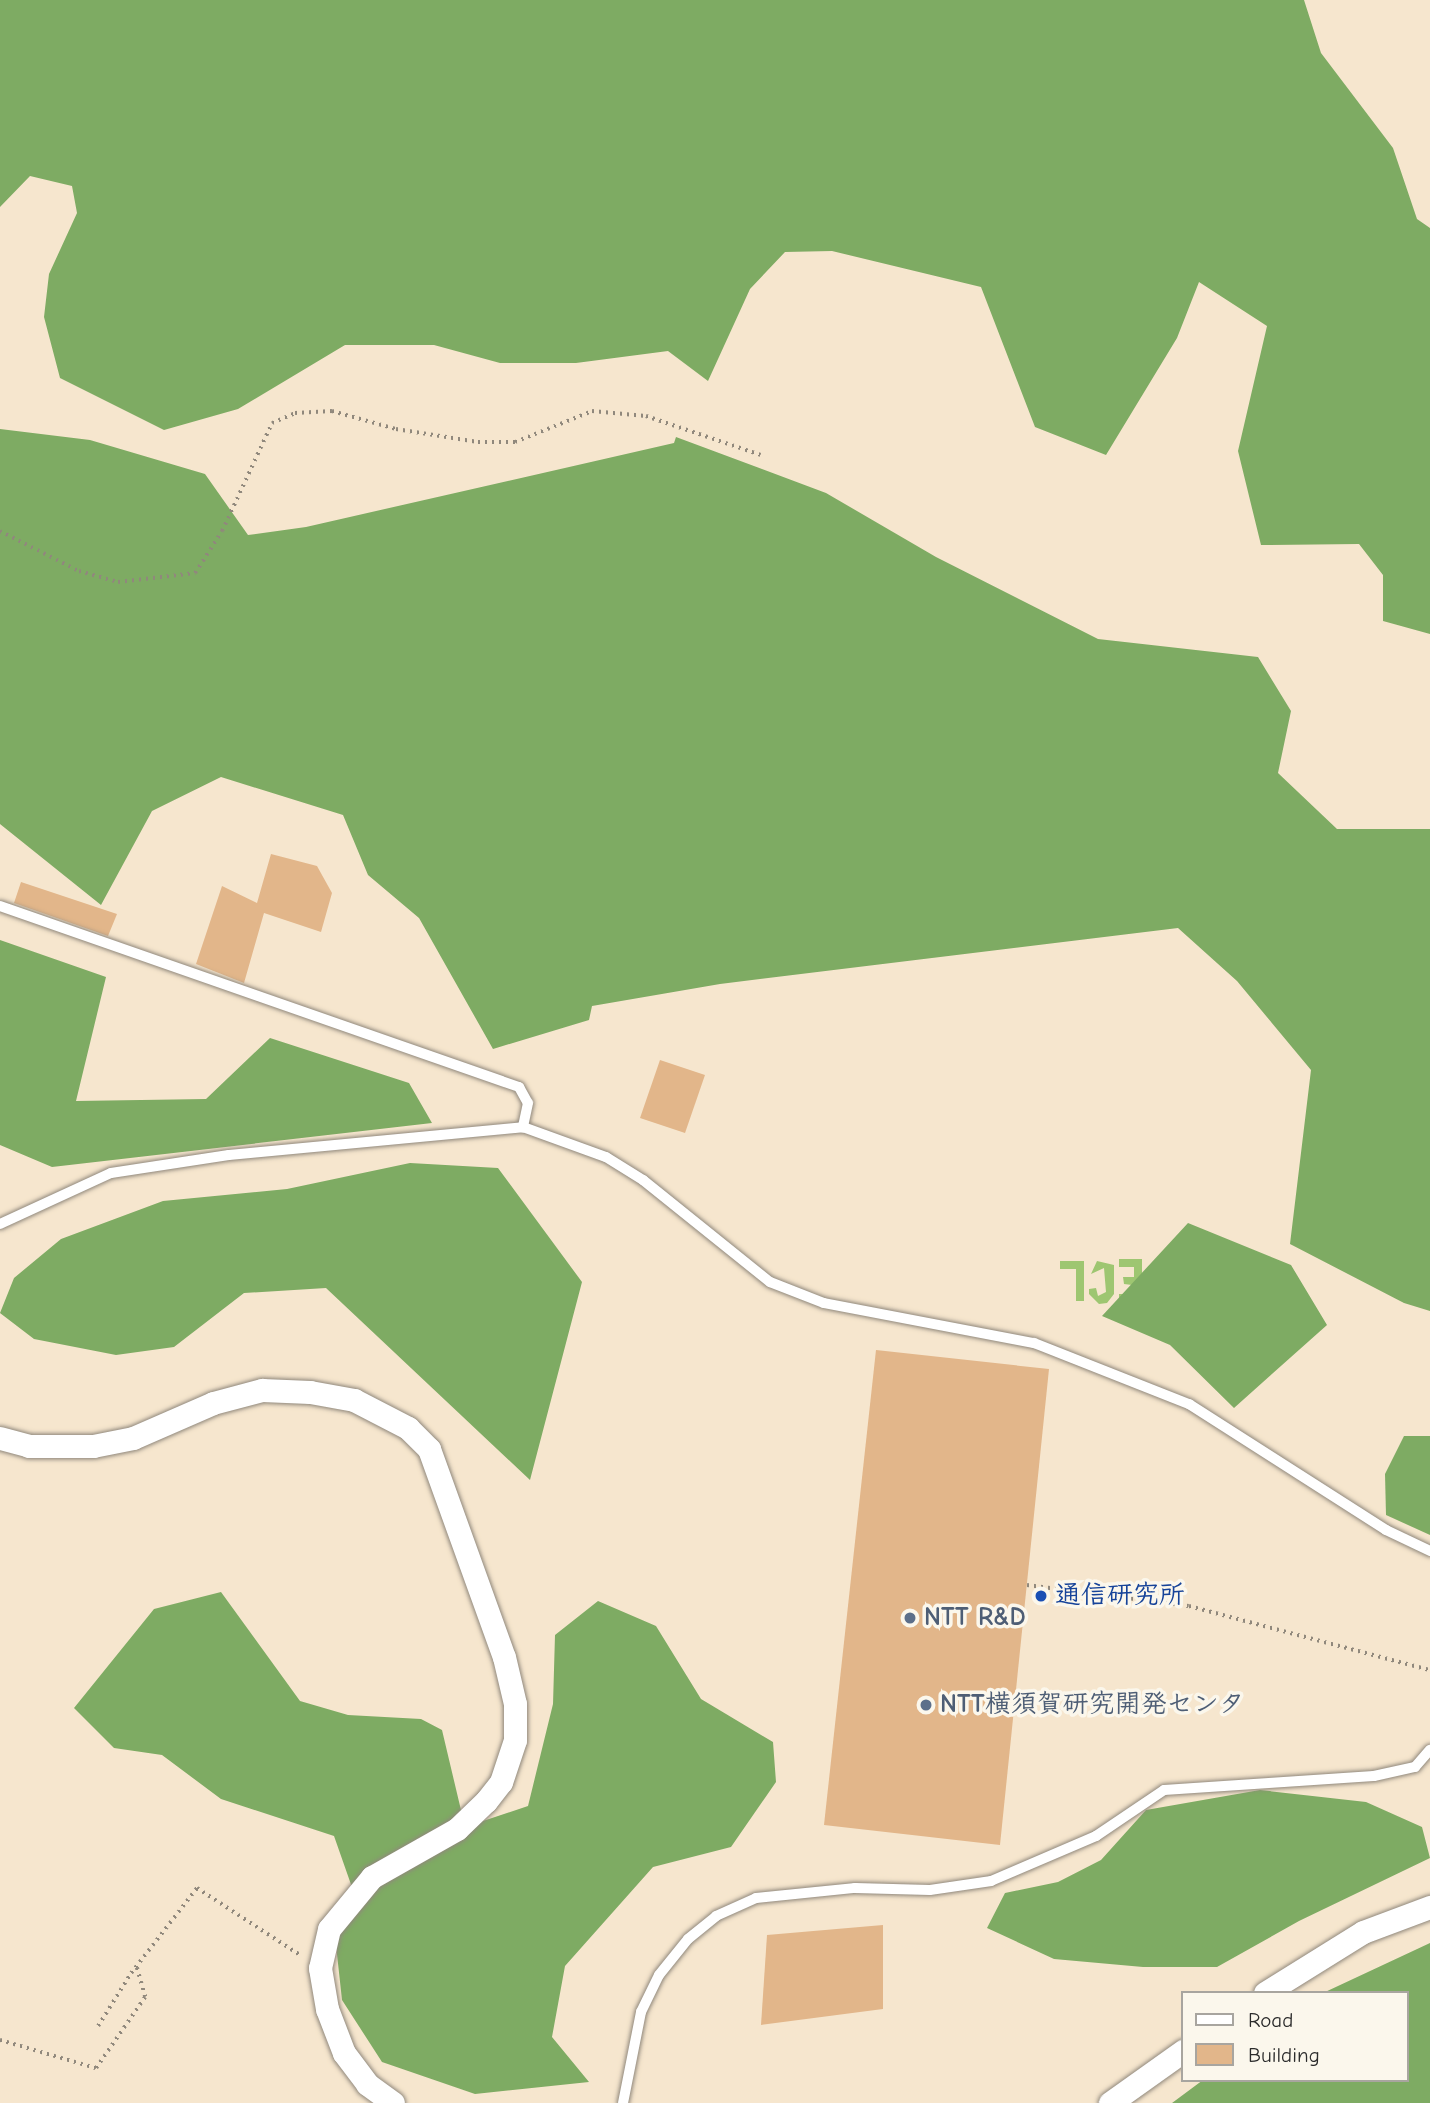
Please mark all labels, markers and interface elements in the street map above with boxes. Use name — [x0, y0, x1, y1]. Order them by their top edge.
place label: 通信研究所 — [1055, 1580, 1185, 1612]
marker: 通信研究所 — [1033, 1588, 1049, 1604]
place label: NTT R&D — [924, 1602, 1026, 1634]
marker: NTT R&D — [902, 1610, 918, 1626]
place label: NTT横須賀研究開発センタ — [940, 1689, 1245, 1721]
marker: NTT横須賀研究開発センタ — [918, 1697, 934, 1713]
legend — [1182, 1991, 1409, 2082]
text: Road — [1248, 2008, 1293, 2032]
text: Building — [1248, 2043, 1320, 2067]

